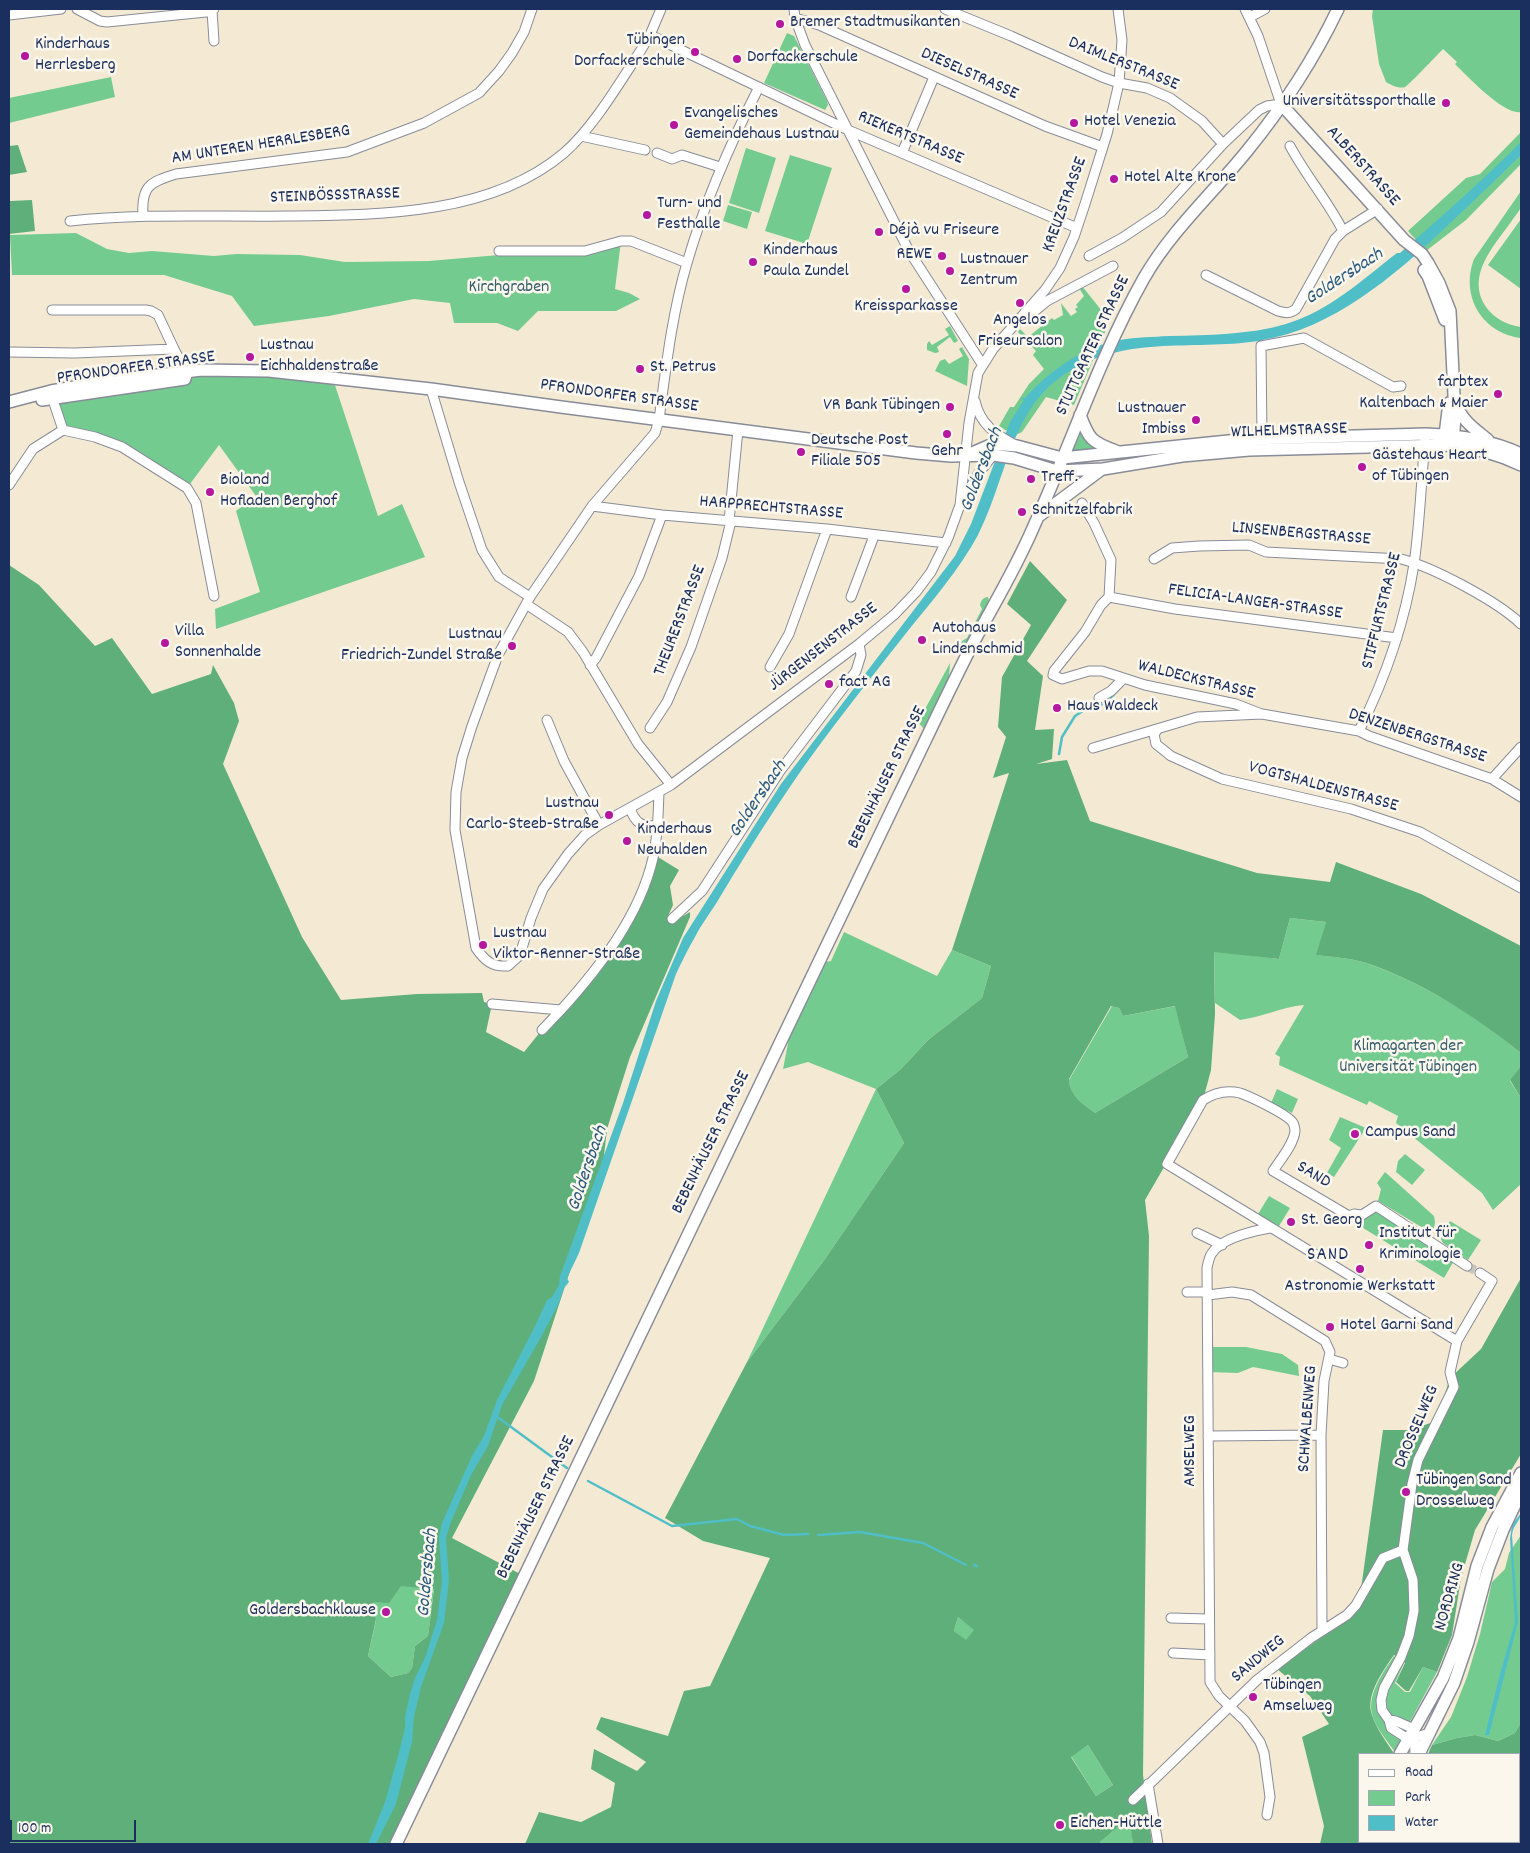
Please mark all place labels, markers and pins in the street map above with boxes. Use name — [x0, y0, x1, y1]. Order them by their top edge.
place label: Bremer Stadtmusikanten — [790, 13, 960, 35]
marker: Bremer Stadtmusikanten — [774, 18, 786, 30]
place label: Tübingen Dorfackerschule — [574, 31, 685, 74]
place label: Kinderhaus Herrlesberg — [35, 35, 116, 78]
marker: Tübingen Dorfackerschule — [689, 46, 701, 58]
place label: Dorfackerschule — [747, 48, 858, 70]
marker: Kinderhaus Herrlesberg — [19, 50, 31, 62]
marker: Dorfackerschule — [731, 53, 743, 65]
place label: Universitätssporthalle — [1283, 92, 1436, 114]
marker: Universitätssporthalle — [1440, 97, 1452, 109]
place label: Evangelisches Gemeindehaus Lustnau — [684, 104, 839, 146]
place label: Hotel Venezia — [1084, 112, 1176, 134]
marker: Hotel Venezia — [1068, 117, 1080, 129]
marker: Evangelisches Gemeindehaus Lustnau — [668, 119, 680, 131]
place label: Hotel Alte Krone — [1124, 168, 1236, 190]
marker: Hotel Alte Krone — [1108, 173, 1120, 185]
place label: Turn- und Festhalle — [657, 194, 722, 236]
marker: Turn- und Festhalle — [641, 209, 653, 221]
place label: Déjà vu Friseure — [889, 221, 999, 243]
marker: Déjà vu Friseure — [873, 226, 885, 238]
place label: Kinderhaus Paula Zundel — [763, 241, 849, 284]
place label: REWE — [897, 245, 932, 267]
marker: REWE — [936, 250, 948, 262]
place label: Lustnauer Zentrum — [960, 250, 1028, 292]
marker: Kinderhaus Paula Zundel — [747, 256, 759, 268]
marker: Lustnauer Zentrum — [944, 265, 956, 277]
marker: Kreissparkasse — [900, 283, 912, 295]
place label: Kreissparkasse — [854, 297, 958, 319]
marker: Angelos Friseursalon — [1014, 297, 1026, 309]
place label: Angelos Friseursalon — [978, 311, 1062, 354]
place label: Lustnau Eichhaldenstraße — [260, 336, 378, 378]
marker: Lustnau Eichhaldenstraße — [244, 351, 256, 363]
place label: St. Petrus — [650, 358, 716, 380]
marker: St. Petrus — [634, 363, 646, 375]
place label: farbtex Kaltenbach & Maier — [1359, 373, 1488, 416]
marker: farbtex Kaltenbach & Maier — [1492, 388, 1504, 400]
place label: VR Bank Tübingen — [823, 396, 940, 418]
place label: Lustnauer Imbiss — [1118, 399, 1186, 442]
marker: VR Bank Tübingen — [944, 401, 956, 413]
marker: Lustnauer Imbiss — [1190, 414, 1202, 426]
marker: Gehr — [941, 428, 953, 440]
place label: Deutsche Post Filiale 505 — [811, 431, 908, 474]
place label: Gehr — [931, 442, 963, 464]
marker: Deutsche Post Filiale 505 — [795, 446, 807, 458]
place label: Gästehaus Heart of Tübingen — [1372, 446, 1487, 488]
marker: Gästehaus Heart of Tübingen — [1356, 461, 1368, 473]
place label: Treff. — [1041, 468, 1078, 490]
place label: Bioland Hofladen Berghof — [220, 471, 337, 514]
marker: Treff. — [1025, 473, 1037, 485]
marker: Bioland Hofladen Berghof — [204, 486, 216, 498]
place label: Schnitzelfabrik — [1032, 501, 1133, 523]
marker: Schnitzelfabrik — [1016, 506, 1028, 518]
place label: Autohaus Lindenschmid — [932, 619, 1023, 662]
place label: Villa Sonnenhalde — [175, 622, 261, 664]
place label: Lustnau Friedrich-Zundel Straße — [341, 625, 502, 668]
marker: Autohaus Lindenschmid — [916, 634, 928, 646]
marker: Villa Sonnenhalde — [159, 637, 171, 649]
marker: Lustnau Friedrich-Zundel Straße — [506, 640, 518, 652]
place label: fact AG — [839, 673, 891, 695]
marker: fact AG — [823, 678, 835, 690]
place label: Haus Waldeck — [1067, 697, 1158, 719]
marker: Haus Waldeck — [1051, 702, 1063, 714]
place label: Lustnau Carlo-Steeb-Straße — [466, 794, 599, 836]
marker: Lustnau Carlo-Steeb-Straße — [603, 809, 615, 821]
place label: Kinderhaus Neuhalden — [637, 820, 712, 862]
marker: Kinderhaus Neuhalden — [621, 835, 633, 847]
place label: Lustnau Viktor-Renner-Straße — [493, 924, 640, 966]
marker: Lustnau Viktor-Renner-Straße — [477, 939, 489, 951]
place label: Campus Sand — [1365, 1123, 1456, 1145]
marker: Campus Sand — [1349, 1128, 1361, 1140]
place label: St. Georg — [1301, 1211, 1362, 1233]
marker: St. Georg — [1285, 1216, 1297, 1228]
place label: Institut für Kriminologie — [1379, 1224, 1461, 1266]
marker: Institut für Kriminologie — [1363, 1239, 1375, 1251]
marker: Astronomie Werkstatt — [1354, 1263, 1366, 1275]
place label: Astronomie Werkstatt — [1284, 1277, 1436, 1299]
place label: Hotel Garni Sand — [1340, 1316, 1453, 1338]
marker: Hotel Garni Sand — [1324, 1321, 1336, 1333]
place label: Tübingen Sand Drosselweg — [1416, 1471, 1512, 1514]
marker: Tübingen Sand Drosselweg — [1400, 1486, 1412, 1498]
place label: Goldersbachklause — [249, 1601, 376, 1623]
marker: Goldersbachklause — [380, 1606, 392, 1618]
place label: Tübingen Amselweg — [1263, 1676, 1332, 1718]
marker: Tübingen Amselweg — [1247, 1691, 1259, 1703]
place label: Eichen-Hüttle — [1070, 1814, 1162, 1836]
marker: Eichen-Hüttle — [1054, 1819, 1066, 1831]

